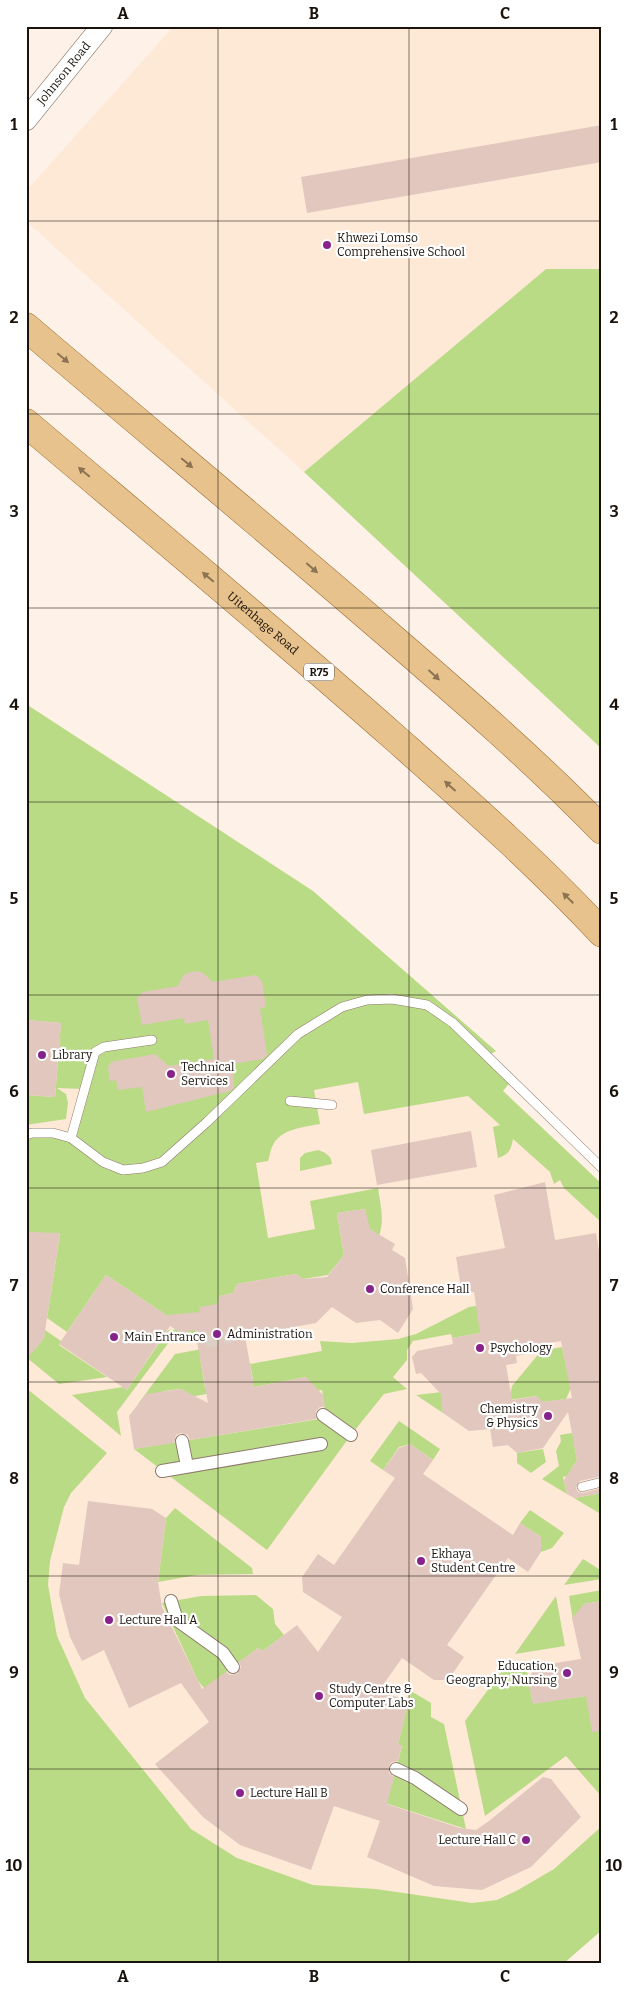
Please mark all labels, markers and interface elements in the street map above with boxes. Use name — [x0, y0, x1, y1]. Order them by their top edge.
text: A — [117, 4, 129, 23]
text: B — [309, 4, 319, 23]
text: C — [500, 4, 510, 23]
street label: Johnson Road — [34, 39, 93, 108]
text: 1 — [11, 115, 18, 134]
text: 1 — [611, 115, 618, 134]
place label: Khwezi Lomso Comprehensive School — [337, 231, 466, 259]
marker: Khwezi Lomso Comprehensive School — [321, 239, 333, 251]
text: 2 — [9, 308, 19, 327]
text: 2 — [609, 308, 619, 327]
one-way arrow — [57, 353, 70, 364]
one-way arrow — [181, 458, 194, 469]
one-way arrow — [78, 466, 91, 477]
text: 3 — [9, 502, 19, 521]
text: 3 — [609, 502, 619, 521]
one-way arrow — [305, 562, 317, 574]
one-way arrow — [202, 571, 215, 582]
street label: Uitenhage Road — [224, 589, 301, 657]
road number: R75 — [304, 664, 334, 680]
one-way arrow — [428, 669, 440, 681]
text: 4 — [9, 695, 19, 714]
text: 4 — [609, 695, 619, 714]
one-way arrow — [443, 781, 456, 792]
text: 5 — [10, 889, 19, 908]
text: 5 — [610, 889, 619, 908]
one-way arrow — [562, 892, 574, 904]
place label: Library — [52, 1048, 93, 1062]
marker: Library — [36, 1049, 48, 1061]
place label: Technical Services — [181, 1060, 235, 1088]
marker: Technical Services — [165, 1068, 177, 1080]
text: 6 — [9, 1082, 19, 1101]
text: 6 — [609, 1082, 619, 1101]
text: 7 — [10, 1276, 19, 1295]
text: 7 — [610, 1276, 619, 1295]
place label: Conference Hall — [380, 1282, 470, 1296]
marker: Conference Hall — [364, 1283, 376, 1295]
place label: Administration — [227, 1327, 313, 1341]
marker: Administration — [211, 1328, 223, 1340]
place label: Main Entrance — [124, 1330, 206, 1344]
marker: Main Entrance — [108, 1331, 120, 1343]
place label: Psychology — [490, 1341, 553, 1355]
marker: Psychology — [474, 1342, 486, 1354]
place label: Chemistry & Physics — [480, 1402, 539, 1430]
marker: Chemistry & Physics — [542, 1410, 554, 1422]
text: 8 — [9, 1469, 19, 1488]
text: 8 — [609, 1469, 619, 1488]
place label: Ekhaya Student Centre — [431, 1547, 515, 1575]
marker: Ekhaya Student Centre — [415, 1555, 427, 1567]
place label: Lecture Hall A — [119, 1613, 198, 1627]
marker: Lecture Hall A — [103, 1614, 115, 1626]
place label: Education, Geography, Nursing — [446, 1659, 557, 1687]
text: 9 — [9, 1663, 19, 1682]
text: 9 — [609, 1663, 619, 1682]
marker: Education, Geography, Nursing — [561, 1667, 573, 1679]
place label: Study Centre & Computer Labs — [329, 1682, 414, 1710]
marker: Study Centre & Computer Labs — [313, 1690, 325, 1702]
place label: Lecture Hall B — [250, 1786, 328, 1800]
marker: Lecture Hall B — [234, 1787, 246, 1799]
place label: Lecture Hall C — [438, 1833, 516, 1847]
marker: Lecture Hall C — [520, 1834, 532, 1846]
text: 10 — [5, 1856, 23, 1875]
text: 10 — [605, 1856, 623, 1875]
text: A — [117, 1967, 129, 1986]
text: B — [309, 1967, 319, 1986]
text: C — [500, 1967, 510, 1986]

